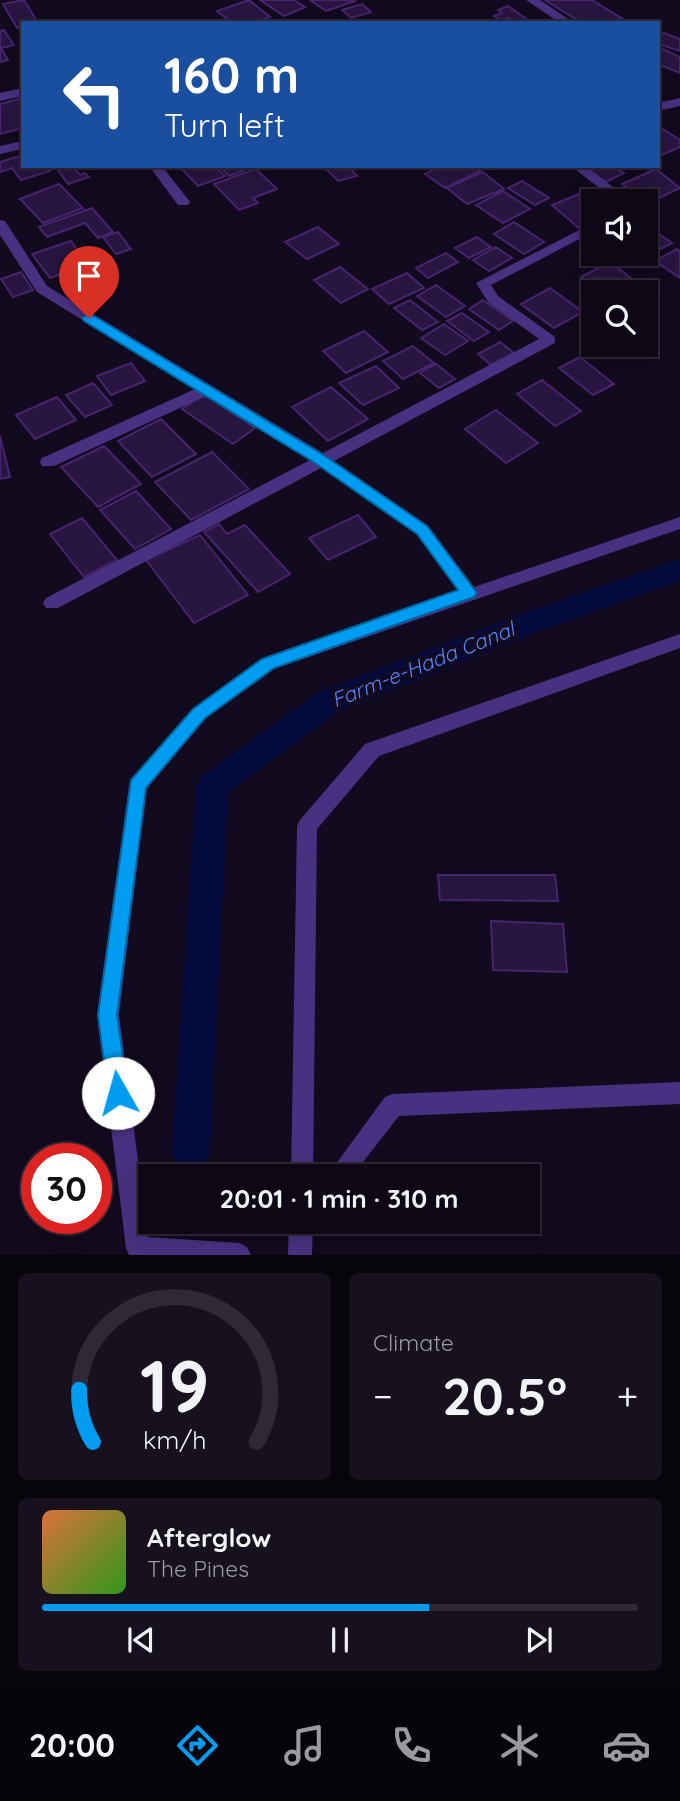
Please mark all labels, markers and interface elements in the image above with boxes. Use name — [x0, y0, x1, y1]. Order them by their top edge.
text: 160 m — [164, 44, 299, 105]
icon: left — [49, 49, 140, 140]
text: Turn left — [164, 105, 285, 145]
map controls — [581, 189, 658, 357]
button: sound — [581, 189, 658, 266]
pin — [59, 246, 119, 318]
icon: arrive — [70, 257, 108, 295]
button: search — [581, 280, 658, 357]
water label: Farm-e-Hada Canal — [327, 615, 520, 713]
position arrow — [81, 1056, 155, 1130]
speed limit sign: 30 — [21, 1143, 112, 1234]
text: 20:01 · 1 min · 310 m — [220, 1182, 458, 1215]
text: Climate — [373, 1328, 454, 1357]
text: 19 — [140, 1340, 209, 1431]
text: 20.5° — [442, 1363, 567, 1428]
text: − — [373, 1372, 393, 1420]
text: + — [617, 1372, 638, 1420]
text: km/h — [143, 1424, 206, 1455]
text: Afterglow — [147, 1521, 271, 1554]
text: The Pines — [147, 1554, 249, 1583]
icon: previous — [122, 1621, 160, 1659]
icon: pause — [321, 1621, 359, 1659]
icon: next — [520, 1621, 558, 1659]
icon: directions — [173, 1721, 222, 1770]
icon: music — [280, 1721, 329, 1770]
icon: phone — [387, 1721, 436, 1770]
icon: climate — [495, 1721, 544, 1770]
icon: car — [602, 1721, 651, 1770]
text: 20:00 — [29, 1725, 115, 1765]

